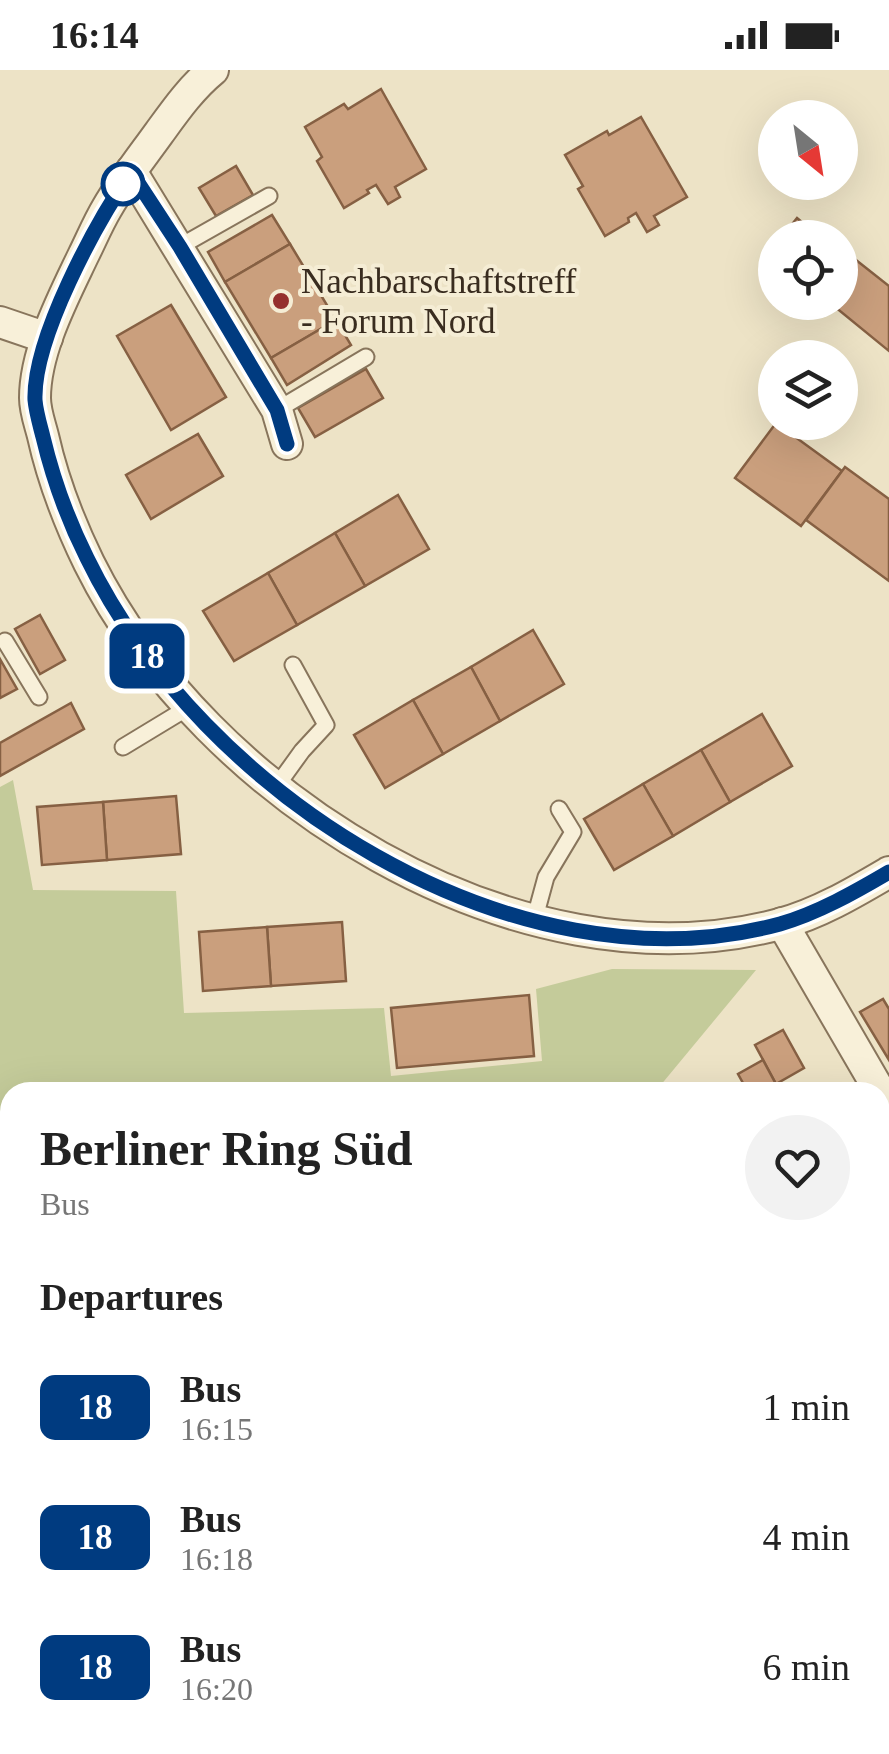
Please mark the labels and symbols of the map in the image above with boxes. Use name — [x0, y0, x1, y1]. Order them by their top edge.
north arrow — [758, 100, 858, 200]
unlabelled marker — [102, 163, 144, 205]
place label: Nachbarschaftstreff - Forum Nord — [301, 262, 577, 341]
marker: Nachbarschaftstreff - Forum Nord — [270, 290, 292, 312]
line badge: 18 — [102, 624, 192, 688]

